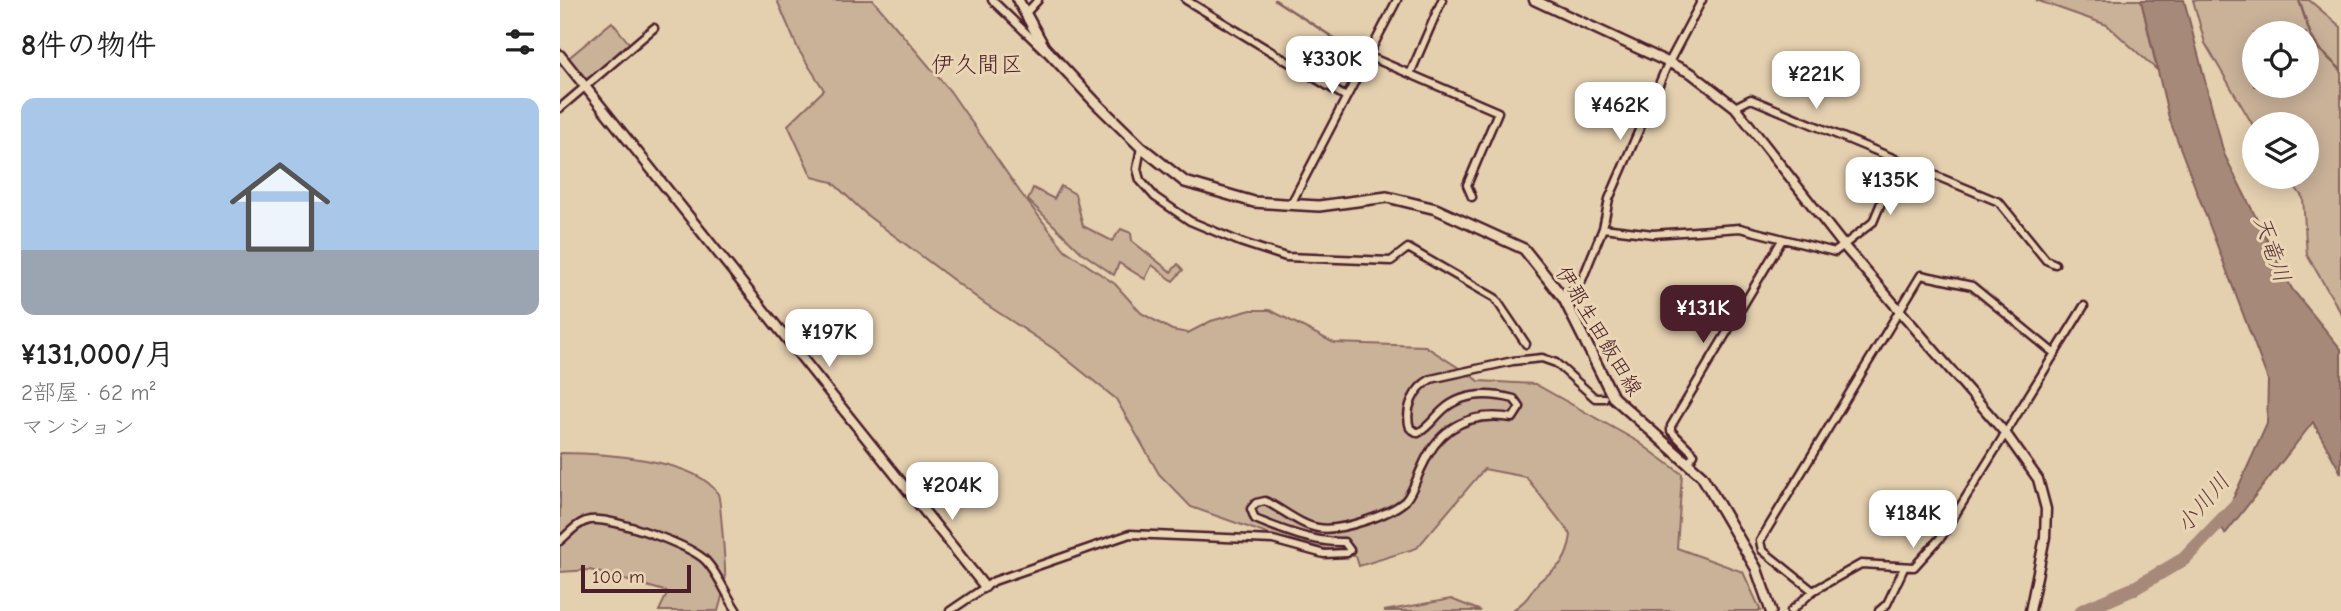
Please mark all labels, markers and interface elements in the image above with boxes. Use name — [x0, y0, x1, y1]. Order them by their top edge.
map controls — [2242, 21, 2319, 189]
button: locate — [2242, 21, 2319, 98]
icon: filters — [501, 23, 539, 61]
text: 8件の物件 — [21, 28, 156, 63]
pin: ¥330K — [1283, 36, 1381, 96]
text: ¥330K — [1302, 45, 1362, 72]
district label: 伊久間区 — [931, 51, 1023, 78]
pin: ¥221K — [1767, 52, 1865, 111]
text: ¥221K — [1788, 60, 1844, 87]
pin: ¥462K — [1571, 82, 1669, 142]
text: ¥462K — [1591, 91, 1649, 118]
button: layers — [2242, 112, 2319, 189]
icon: home — [217, 144, 343, 270]
pin: ¥135K — [1841, 158, 1939, 217]
text: ¥135K — [1862, 166, 1918, 193]
water label: 天竜川 — [2248, 212, 2296, 286]
street label: 伊那生田飯田線 — [1551, 262, 1647, 400]
pin: ¥131K — [1654, 286, 1752, 345]
text: ¥131K — [1676, 294, 1730, 321]
pin: ¥197K — [780, 310, 878, 369]
text: ¥197K — [801, 318, 857, 345]
text: ¥131,000/月 — [21, 337, 174, 372]
text: 2部屋 · 62 m² — [21, 379, 155, 406]
text: マンション — [21, 413, 135, 440]
pin: ¥204K — [903, 462, 1001, 522]
water label: 小川川 — [2170, 468, 2236, 538]
text: ¥204K — [922, 471, 982, 498]
pin: ¥184K — [1864, 490, 1962, 550]
text: ¥184K — [1885, 499, 1941, 526]
scale bar — [581, 562, 691, 594]
text: 100 m — [592, 566, 645, 588]

